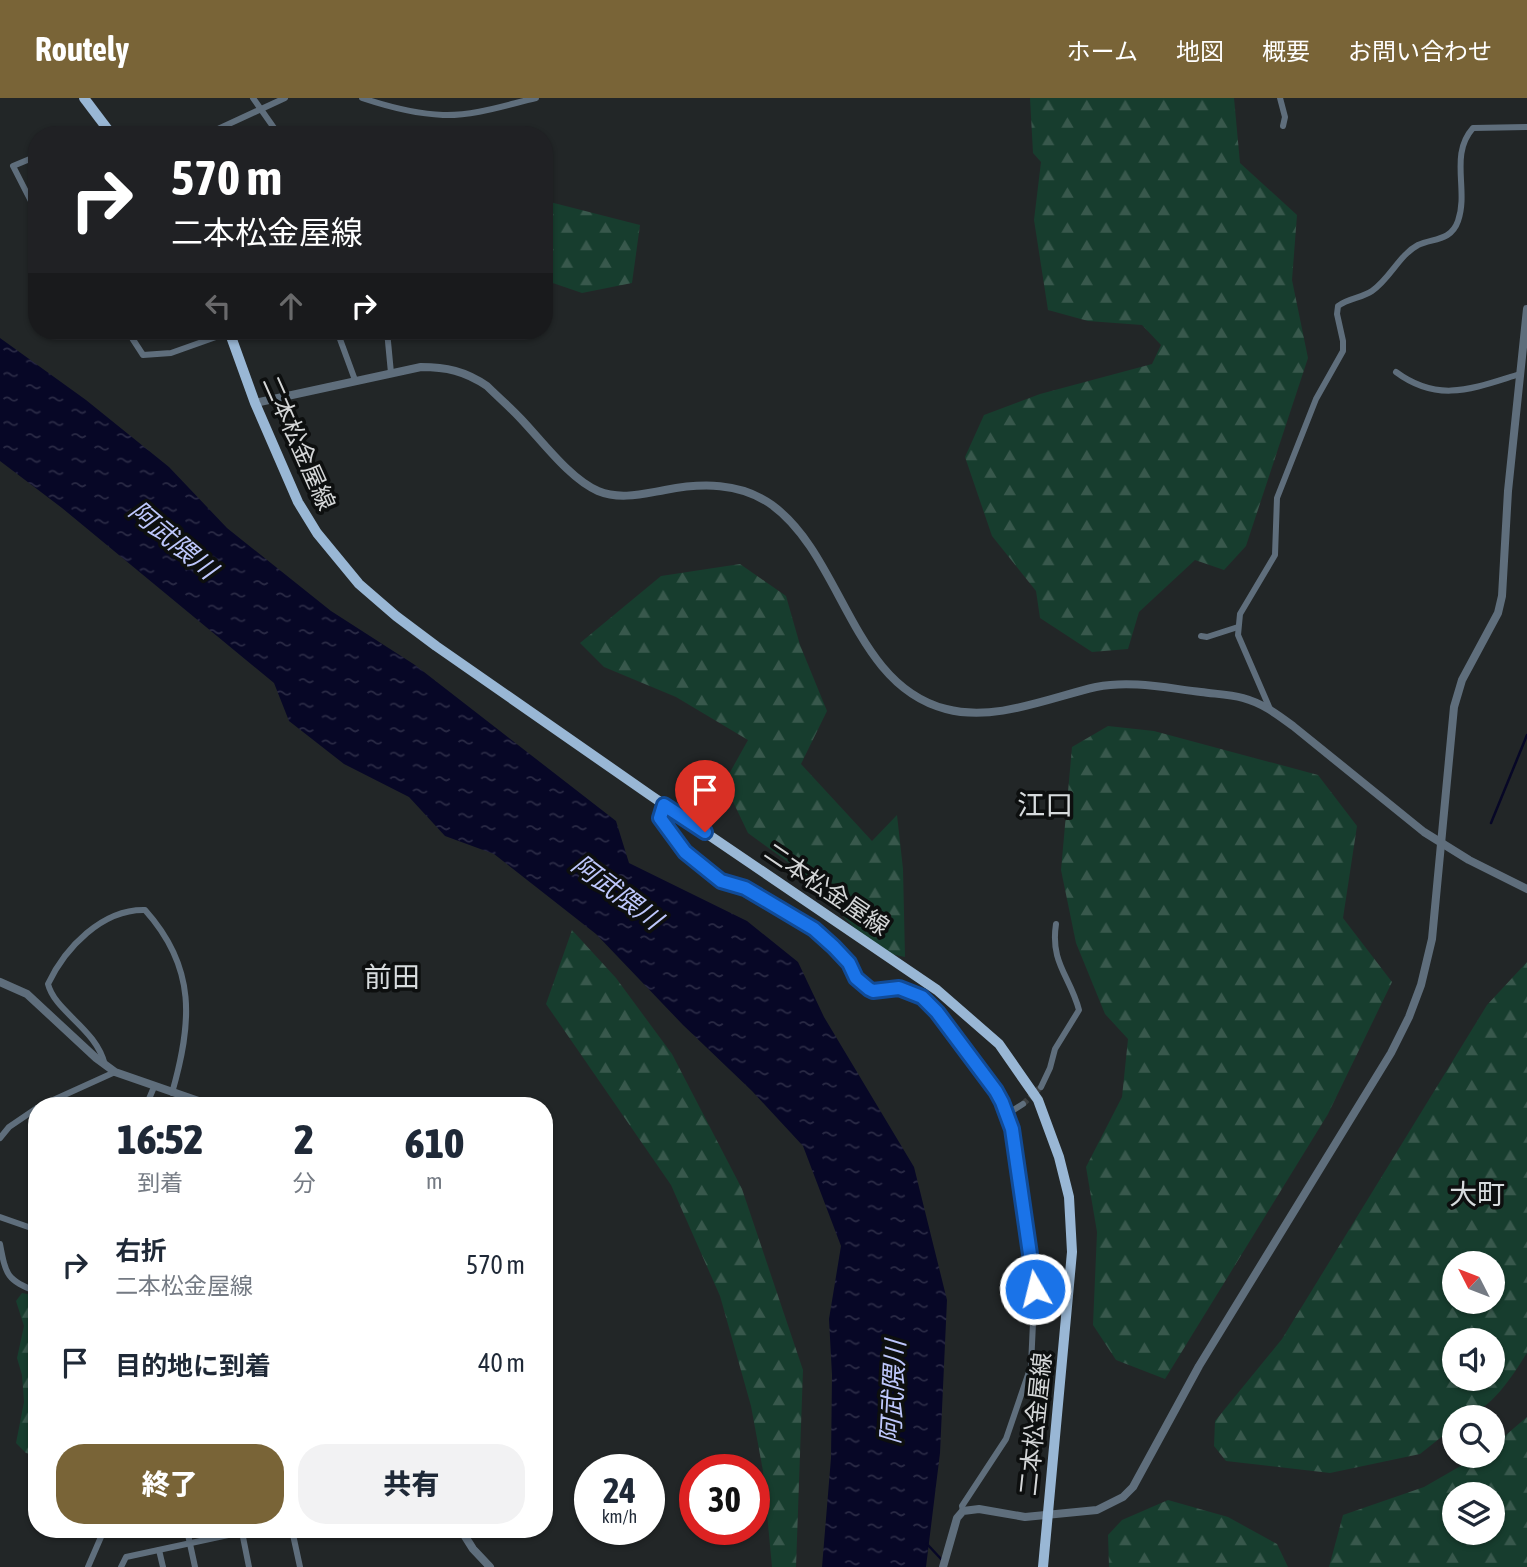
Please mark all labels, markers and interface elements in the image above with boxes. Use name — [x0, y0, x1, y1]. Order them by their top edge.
text: Routely — [35, 30, 129, 68]
text: ホーム — [1067, 38, 1138, 65]
text: 地図 — [1176, 38, 1224, 65]
text: 概要 — [1262, 38, 1310, 65]
text: お問い合わせ — [1348, 38, 1492, 65]
text: 570 m — [171, 149, 282, 205]
icon: right — [56, 154, 147, 245]
text: 二本松金屋線 — [171, 214, 363, 251]
icon: left — [199, 287, 237, 325]
icon: ahead — [272, 287, 310, 325]
icon: right — [345, 287, 383, 325]
street label: 二本松金屋線 — [257, 372, 341, 514]
water label: 阿武隈川 — [124, 495, 225, 587]
pin — [675, 760, 735, 832]
icon: arrive — [686, 771, 724, 809]
district label: 江口 — [1017, 789, 1073, 821]
street label: 二本松金屋線 — [760, 838, 894, 940]
water label: 阿武隈川 — [566, 849, 670, 937]
district label: 前田 — [364, 961, 420, 993]
text: 16:52 — [117, 1115, 204, 1163]
text: 2 — [294, 1115, 314, 1163]
text: 610 — [405, 1119, 464, 1167]
text: m — [426, 1168, 443, 1194]
text: 到着 — [137, 1170, 183, 1196]
text: 分 — [293, 1170, 316, 1196]
district label: 大町 — [1449, 1178, 1505, 1210]
text: 右折 — [115, 1236, 167, 1266]
icon: right — [56, 1246, 94, 1284]
text: 570 m — [466, 1250, 525, 1280]
north arrow — [1442, 1251, 1505, 1314]
map controls — [1442, 1251, 1505, 1545]
position arrow — [998, 1252, 1072, 1326]
text: 二本松金屋線 — [115, 1273, 253, 1299]
button: sound — [1442, 1328, 1505, 1391]
water label: 阿武隈川 — [875, 1336, 911, 1445]
icon: arrive — [56, 1344, 94, 1382]
text: 40 m — [478, 1348, 525, 1378]
text: 目的地に到着 — [115, 1351, 271, 1381]
street label: 二本松金屋線 — [1014, 1351, 1056, 1497]
button: search — [1442, 1405, 1505, 1468]
button: 終了 — [56, 1444, 284, 1524]
button: 共有 — [298, 1444, 525, 1524]
speed limit sign: 30 — [679, 1454, 770, 1545]
text: 24 — [603, 1470, 636, 1510]
button: layers — [1442, 1482, 1505, 1545]
text: km/h — [602, 1506, 637, 1527]

